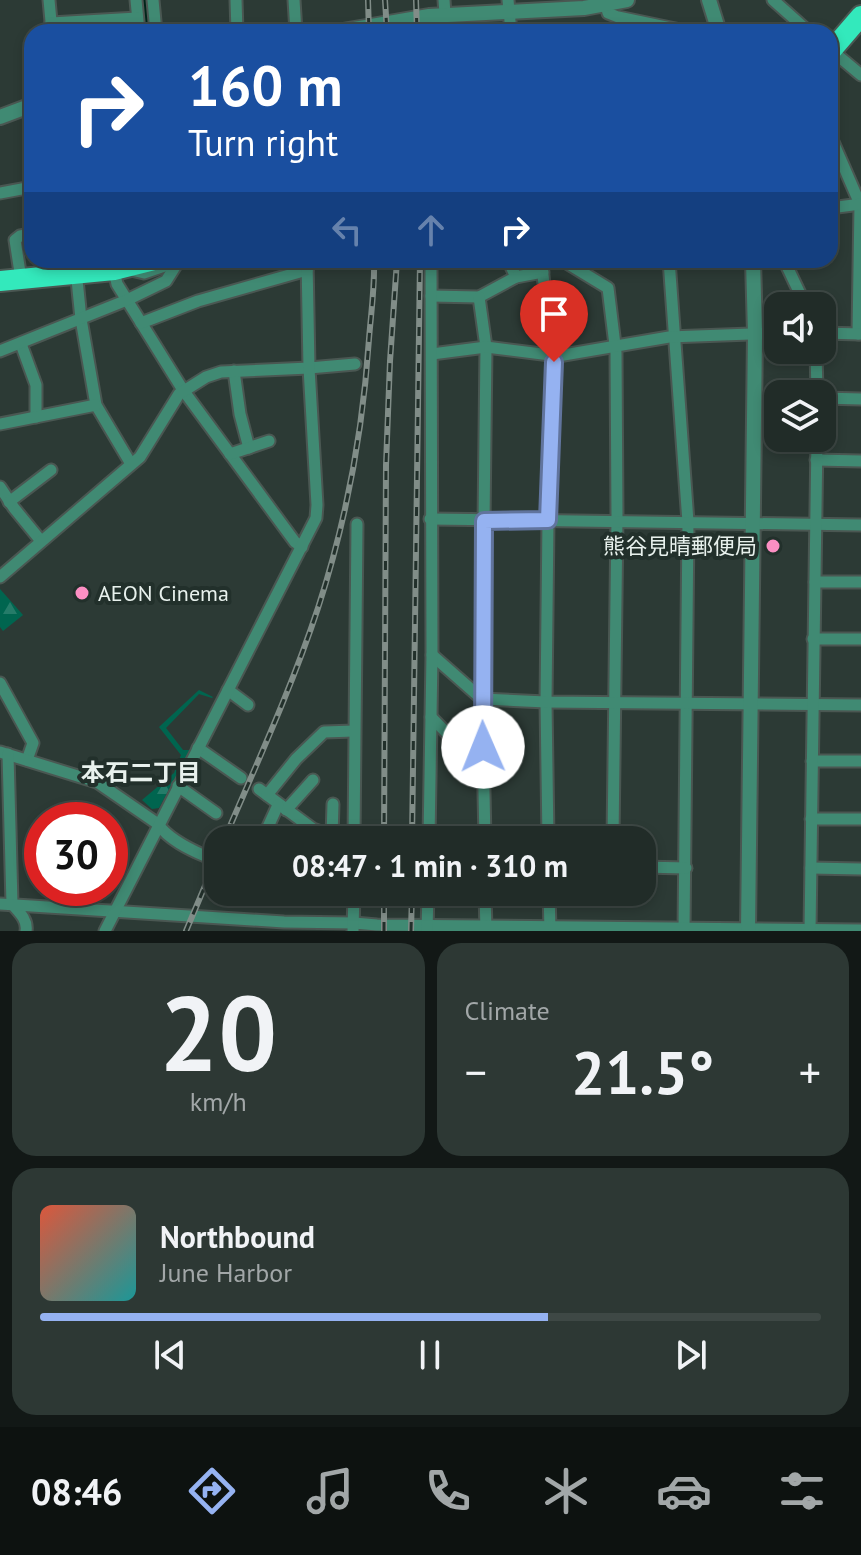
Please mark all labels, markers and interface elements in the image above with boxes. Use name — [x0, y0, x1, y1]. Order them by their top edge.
text: 160 m — [188, 49, 343, 121]
icon: right — [56, 56, 160, 160]
text: Turn right — [188, 119, 338, 166]
icon: left — [325, 208, 369, 252]
icon: ahead — [409, 208, 453, 252]
icon: right — [493, 208, 537, 252]
pin — [520, 280, 588, 362]
icon: arrive — [532, 292, 576, 336]
map controls — [764, 292, 836, 452]
button: sound — [764, 292, 836, 364]
button: layers — [764, 380, 836, 452]
place label: 熊谷見晴郵便局 — [603, 532, 757, 560]
marker: 熊谷見晴郵便局 — [764, 537, 782, 555]
place label: AEON Cinema — [98, 579, 229, 607]
marker: AEON Cinema — [73, 584, 91, 602]
position arrow — [441, 705, 525, 789]
district label: 本石二丁目 — [81, 757, 201, 788]
speed limit sign: 30 — [24, 802, 128, 906]
text: 08:47 · 1 min · 310 m — [292, 846, 568, 885]
text: 20 — [159, 965, 277, 1100]
text: Climate — [465, 994, 550, 1027]
text: 21.5° — [571, 1033, 714, 1111]
text: − — [465, 1043, 487, 1100]
text: + — [799, 1043, 821, 1100]
text: km/h — [190, 1085, 247, 1118]
text: Northbound — [160, 1217, 315, 1256]
text: June Harbor — [160, 1256, 292, 1289]
icon: previous — [148, 1333, 192, 1377]
icon: pause — [408, 1333, 452, 1377]
icon: next — [669, 1333, 713, 1377]
icon: directions — [184, 1463, 240, 1519]
icon: music — [302, 1463, 358, 1519]
icon: phone — [420, 1463, 476, 1519]
icon: climate — [538, 1463, 594, 1519]
icon: car — [656, 1463, 712, 1519]
icon: filters — [774, 1463, 830, 1519]
text: 08:46 — [31, 1468, 122, 1515]

